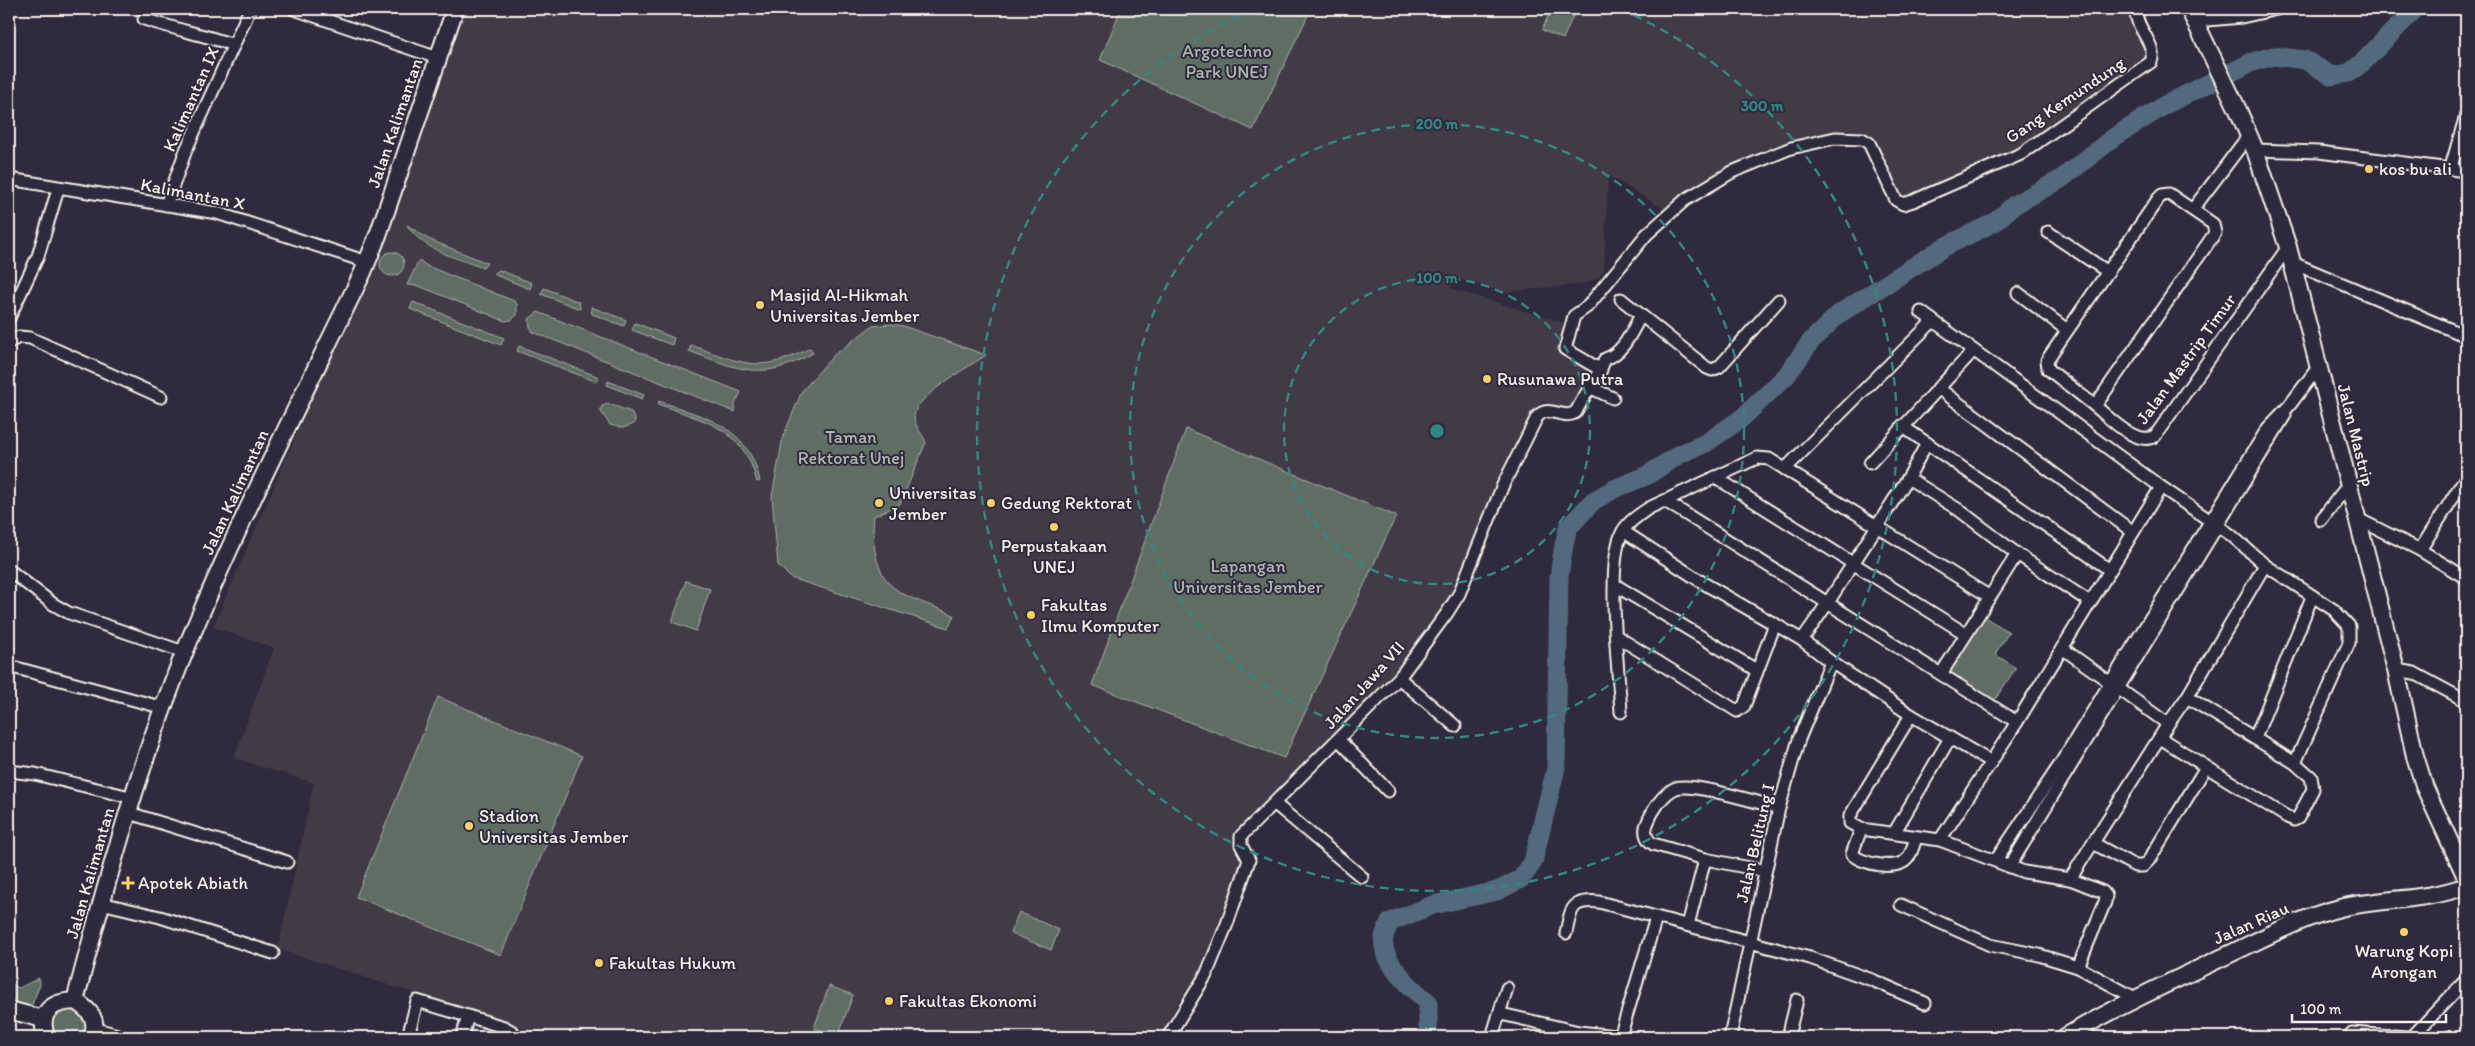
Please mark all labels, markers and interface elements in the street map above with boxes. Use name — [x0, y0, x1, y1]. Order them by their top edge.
park label: Argotechno Park UNEJ — [1182, 40, 1272, 83]
street label: Kalimantan IX — [158, 43, 224, 155]
street label: Gang Kemundung — [2001, 51, 2130, 148]
street label: Jalan Kalimantan — [363, 55, 427, 191]
text: 300 m — [1741, 97, 1784, 115]
text: 200 m — [1416, 115, 1459, 133]
place label: kos bu ali — [2379, 158, 2452, 180]
marker: kos bu ali — [2363, 163, 2375, 175]
street label: Kalimantan X — [139, 173, 248, 215]
text: 100 m — [1416, 269, 1458, 287]
place label: Masjid Al-Hikmah Universitas Jember — [770, 284, 920, 327]
street label: Jalan Mastrip Timur — [2131, 289, 2241, 428]
marker: Masjid Al-Hikmah Universitas Jember — [754, 299, 766, 311]
place label: Rusunawa Putra — [1497, 368, 1624, 390]
marker: Rusunawa Putra — [1481, 373, 1493, 385]
street label: Jalan Mastrip — [2333, 381, 2379, 489]
centre of rings — [1428, 422, 1446, 440]
street label: Jalan Kalimantan — [196, 426, 274, 558]
park label: Taman Rektorat Unej — [798, 426, 904, 469]
place label: Universitas Jember — [889, 482, 977, 525]
place label: Gedung Rektorat — [1001, 492, 1132, 514]
marker: Universitas Jember — [873, 497, 885, 509]
marker: Gedung Rektorat — [985, 497, 997, 509]
marker: Perpustakaan UNEJ — [1048, 521, 1060, 533]
place label: Perpustakaan UNEJ — [1001, 535, 1107, 578]
park label: Lapangan Universitas Jember — [1173, 555, 1323, 598]
place label: Fakultas Ilmu Komputer — [1041, 594, 1160, 637]
marker: Fakultas Ilmu Komputer — [1025, 609, 1037, 621]
street label: Jalan Jawa VII — [1319, 637, 1409, 733]
street label: Jalan Belitung I — [1731, 781, 1779, 905]
street label: Jalan Kalimantan — [61, 805, 119, 941]
place label: Stadion Universitas Jember — [479, 805, 629, 848]
marker: Stadion Universitas Jember — [463, 820, 475, 832]
place label: Apotek Abiath — [138, 872, 248, 894]
marker: Apotek Abiath — [122, 877, 134, 889]
street label: Jalan Riau — [2210, 897, 2292, 949]
marker: Warung Kopi Arongan — [2398, 926, 2410, 938]
place label: Warung Kopi Arongan — [2355, 940, 2453, 983]
place label: Fakultas Hukum — [609, 952, 736, 974]
marker: Fakultas Hukum — [593, 957, 605, 969]
place label: Fakultas Ekonomi — [899, 990, 1037, 1012]
scale bar — [2292, 991, 2446, 1023]
marker: Fakultas Ekonomi — [883, 995, 895, 1007]
text: 100 m — [2300, 1000, 2342, 1018]

